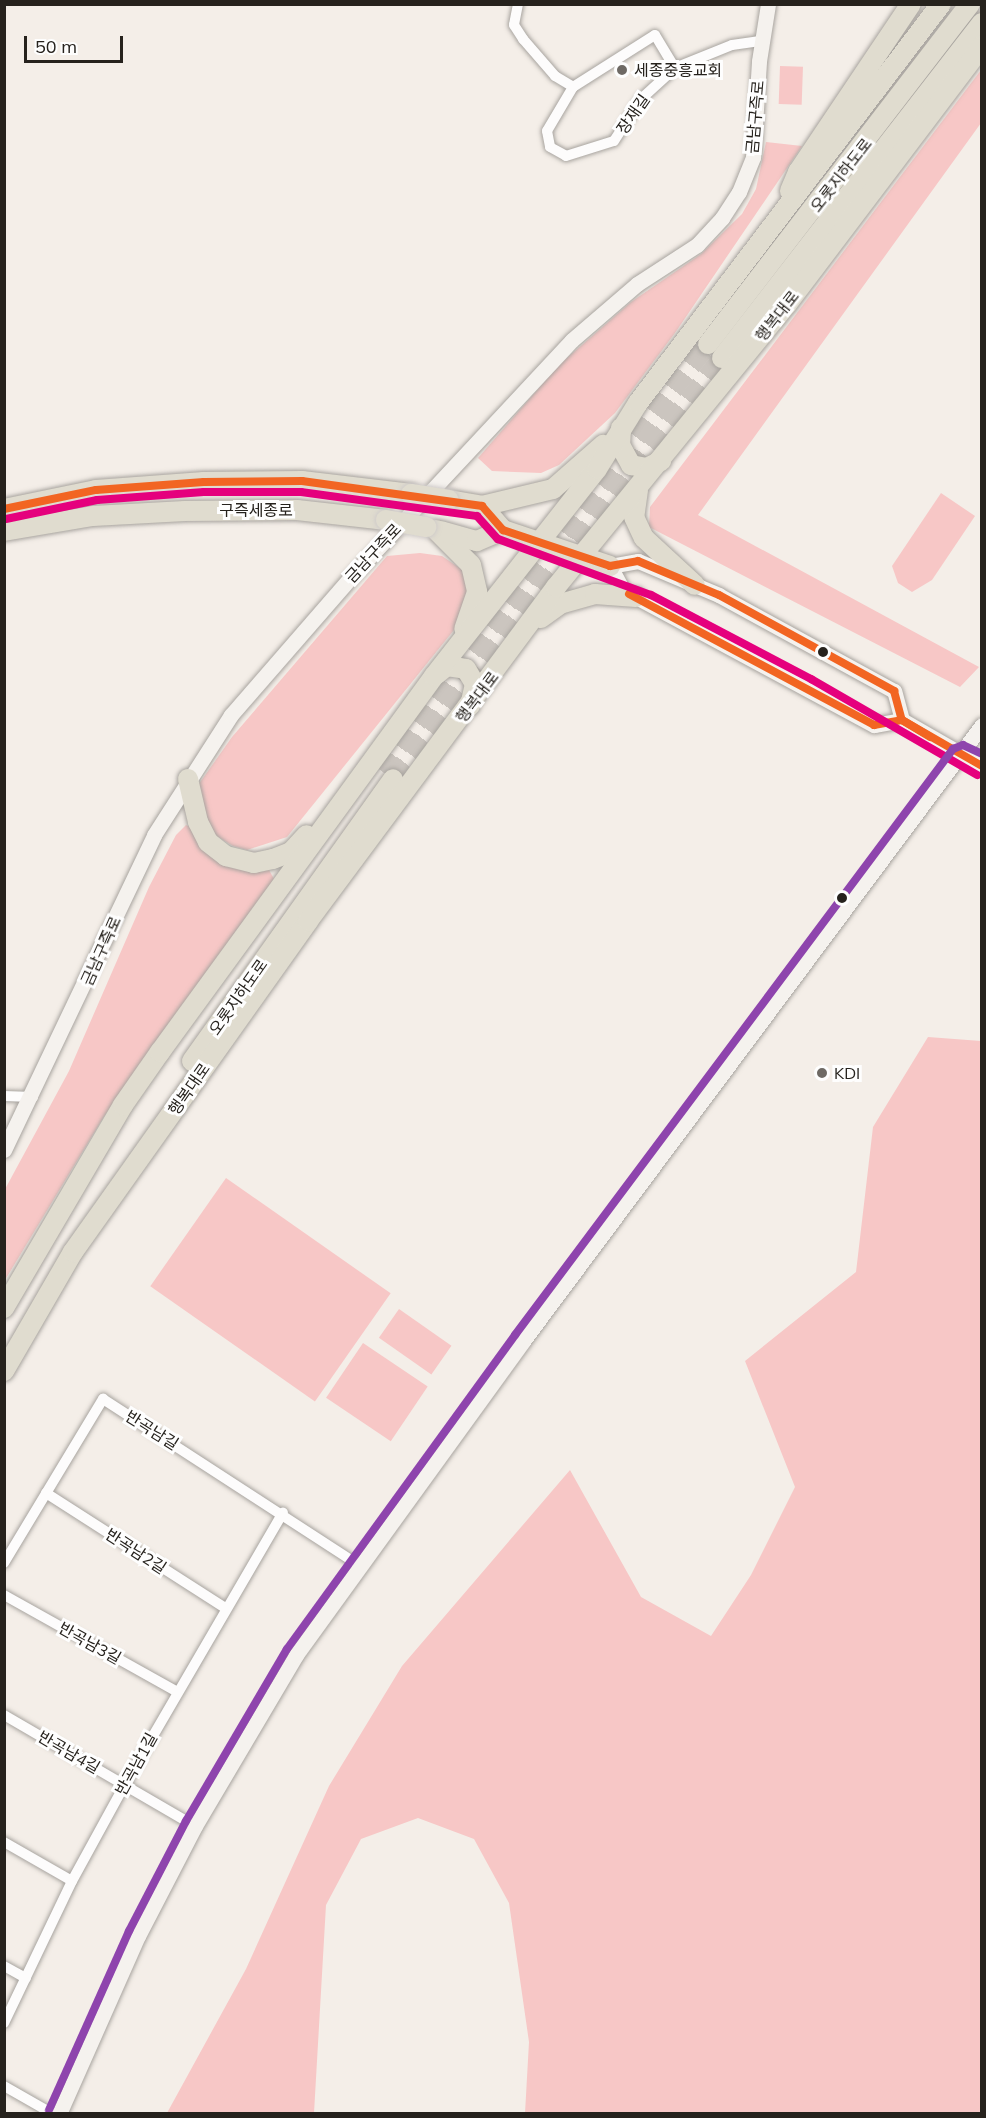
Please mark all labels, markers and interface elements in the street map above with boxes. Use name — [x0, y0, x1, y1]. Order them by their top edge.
scale bar — [27, 24, 126, 62]
text: 50 m — [35, 35, 77, 58]
place label: 세종중흥교회 — [634, 60, 722, 80]
marker: 세종중흥교회 — [615, 63, 629, 77]
street label: 금남구즉로 — [742, 80, 768, 154]
street label: 장재길 — [612, 90, 654, 138]
street label: 오롯지하도로 — [806, 134, 876, 216]
street label: 행복대로 — [751, 287, 803, 345]
street label: 구즉세종로 — [219, 500, 293, 520]
street label: 금남구즉로 — [341, 520, 405, 586]
unlabelled marker — [817, 646, 829, 658]
street label: 행복대로 — [452, 668, 502, 726]
unlabelled marker — [836, 892, 848, 904]
street label: 금남구즉로 — [77, 913, 125, 989]
street label: 오롯지하도로 — [205, 955, 271, 1039]
street label: 행복대로 — [164, 1059, 214, 1119]
place label: KDI — [834, 1063, 860, 1083]
marker: KDI — [815, 1066, 829, 1080]
street label: 반곡남길 — [122, 1406, 182, 1454]
street label: 반곡남2길 — [102, 1524, 170, 1578]
street label: 반곡남3길 — [55, 1618, 125, 1668]
street label: 반곡남4길 — [35, 1727, 103, 1777]
street label: 반곡남1길 — [111, 1729, 161, 1799]

